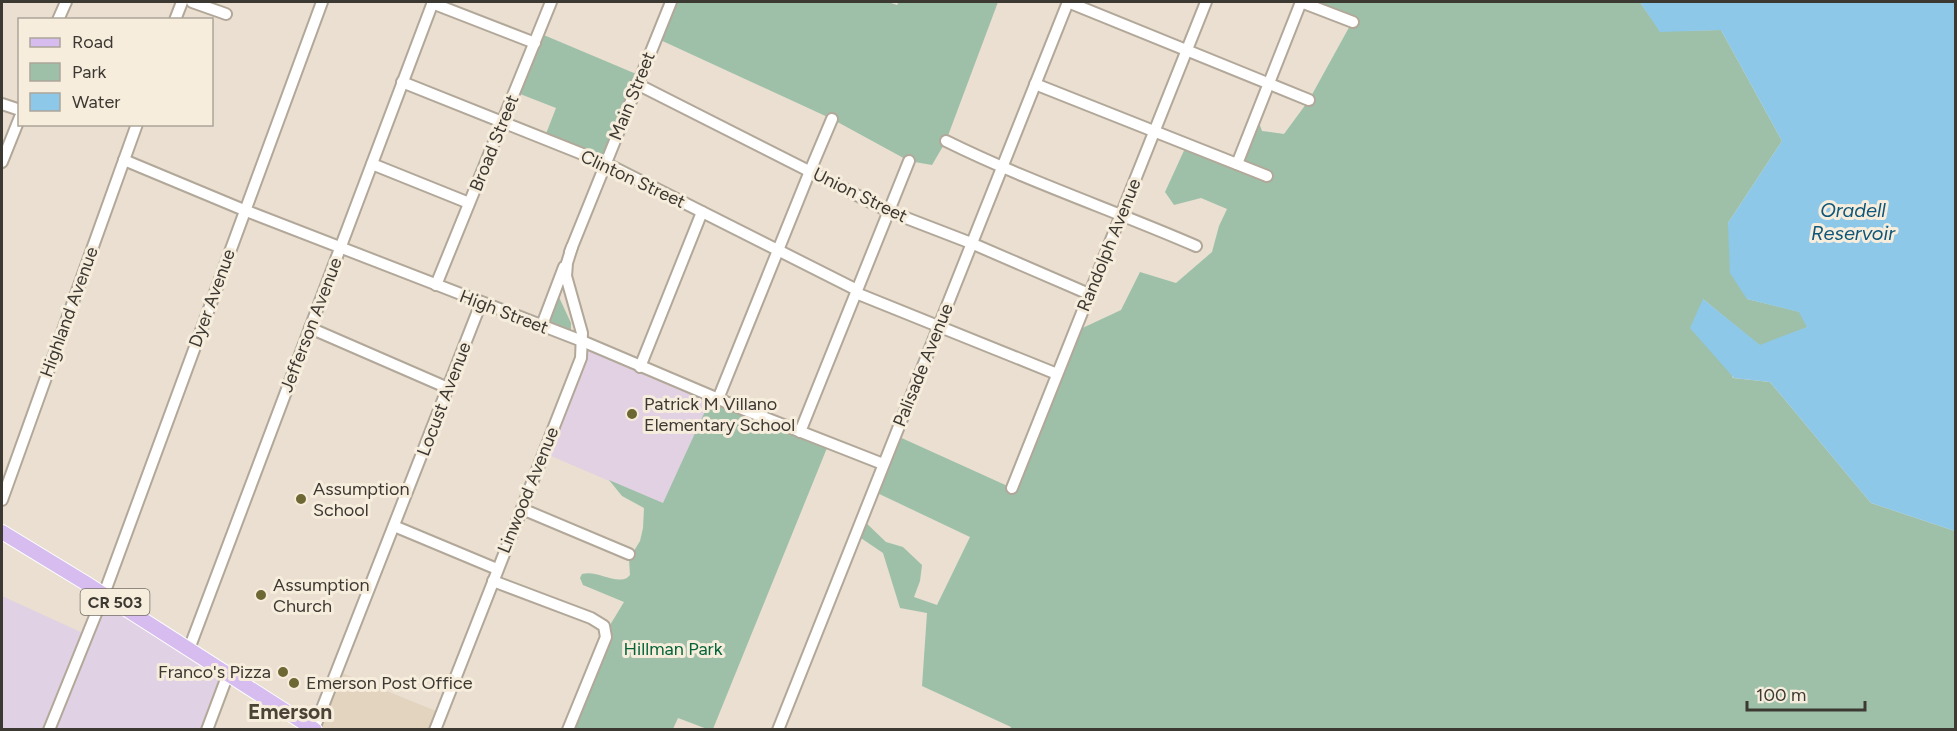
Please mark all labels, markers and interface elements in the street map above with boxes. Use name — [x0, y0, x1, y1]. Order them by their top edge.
legend — [18, 18, 213, 126]
text: Road — [72, 31, 113, 53]
street label: Main Street — [604, 48, 660, 143]
text: Park — [72, 61, 107, 83]
text: Water — [72, 91, 120, 113]
street label: Broad Street — [465, 91, 523, 194]
street label: Clinton Street — [577, 145, 689, 213]
street label: Union Street — [809, 163, 911, 227]
street label: Randolph Avenue — [1072, 175, 1146, 315]
water label: Oradell Reservoir — [1811, 198, 1896, 245]
street label: Highland Avenue — [35, 244, 103, 380]
street label: Dyer Avenue — [184, 246, 240, 350]
street label: Jefferson Avenue — [275, 254, 347, 395]
street label: High Street — [457, 285, 552, 339]
street label: Palisade Avenue — [888, 300, 958, 430]
street label: Locust Avenue — [412, 339, 476, 459]
place label: Patrick M Villano Elementary School — [644, 393, 795, 436]
marker: Patrick M Villano Elementary School — [625, 407, 639, 421]
street label: Linwood Avenue — [493, 424, 563, 556]
place label: Assumption School — [313, 478, 409, 521]
marker: Assumption School — [294, 492, 308, 506]
place label: Assumption Church — [273, 574, 369, 617]
marker: Assumption Church — [254, 588, 268, 602]
road number: CR 503 — [80, 589, 150, 615]
park label: Hillman Park — [624, 638, 723, 660]
place label: Franco's Pizza — [158, 661, 271, 683]
marker: Franco's Pizza — [276, 665, 290, 679]
place label: Emerson Post Office — [306, 672, 473, 694]
scale bar — [1747, 674, 1866, 712]
marker: Emerson Post Office — [287, 676, 301, 690]
text: 100 m — [1756, 684, 1806, 706]
district label: Emerson — [248, 699, 332, 724]

